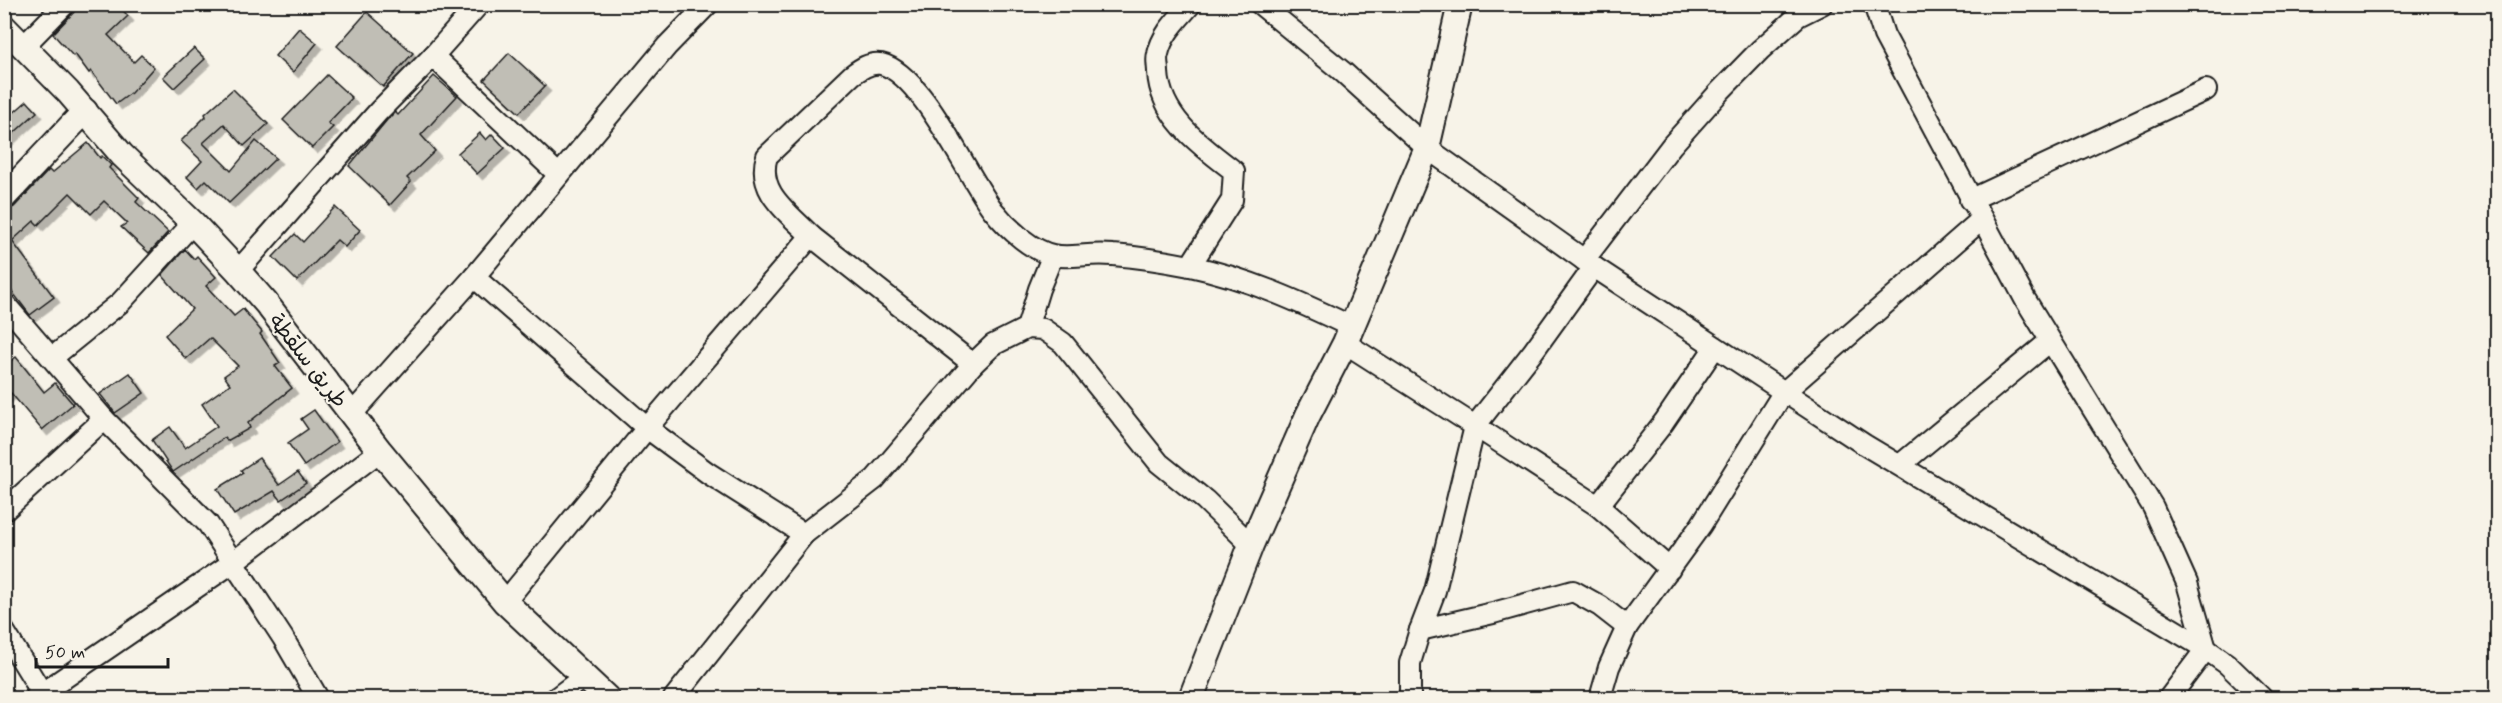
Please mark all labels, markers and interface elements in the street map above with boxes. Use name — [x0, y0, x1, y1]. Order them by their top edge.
street label: طريق سلقطة — [262, 308, 353, 414]
scale bar — [36, 631, 168, 669]
text: 50 m — [45, 641, 85, 665]

